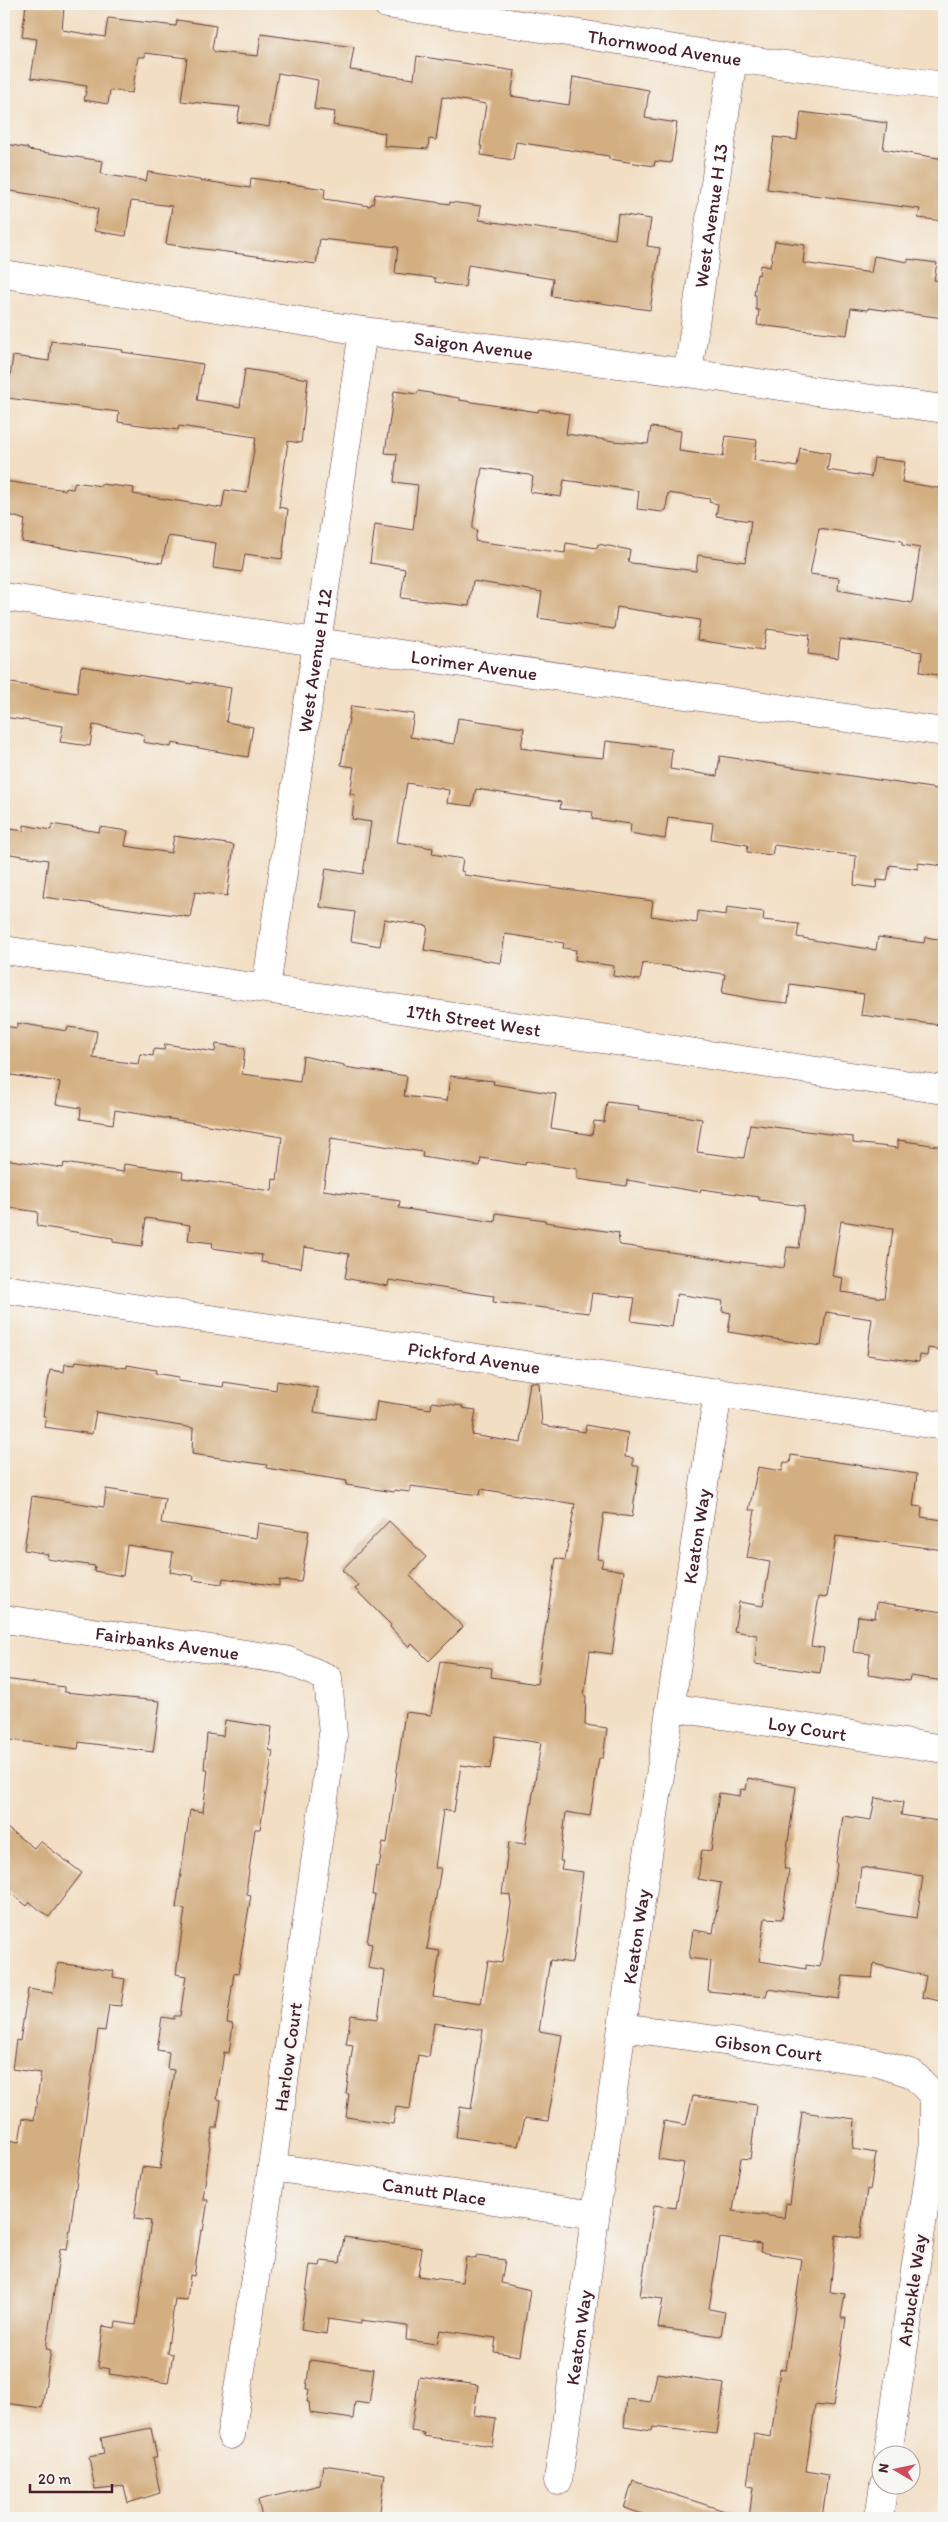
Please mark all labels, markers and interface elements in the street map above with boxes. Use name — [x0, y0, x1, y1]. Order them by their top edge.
street label: Thornwood Avenue — [586, 24, 743, 71]
street label: West Avenue H 13 — [689, 142, 732, 289]
street label: Saigon Avenue — [413, 326, 534, 364]
street label: West Avenue H 12 — [292, 587, 336, 734]
street label: Lorimer Avenue — [409, 644, 539, 685]
street label: 17th Street West — [405, 999, 542, 1041]
street label: Pickford Avenue — [406, 1336, 542, 1379]
street label: Keaton Way — [678, 1487, 715, 1585]
street label: Fairbanks Avenue — [94, 1621, 241, 1665]
street label: Loy Court — [766, 1711, 848, 1745]
street label: Keaton Way — [617, 1887, 654, 1986]
street label: Harlow Court — [269, 2001, 307, 2113]
street label: Gibson Court — [713, 2028, 824, 2066]
street label: Canutt Place — [381, 2172, 488, 2210]
street label: Arbuckle Way — [893, 2233, 931, 2347]
street label: Keaton Way — [560, 2288, 596, 2387]
north arrow — [870, 2444, 920, 2494]
scale bar — [30, 2462, 112, 2494]
text: N — [875, 2462, 893, 2474]
text: 20 m — [38, 2470, 72, 2488]

